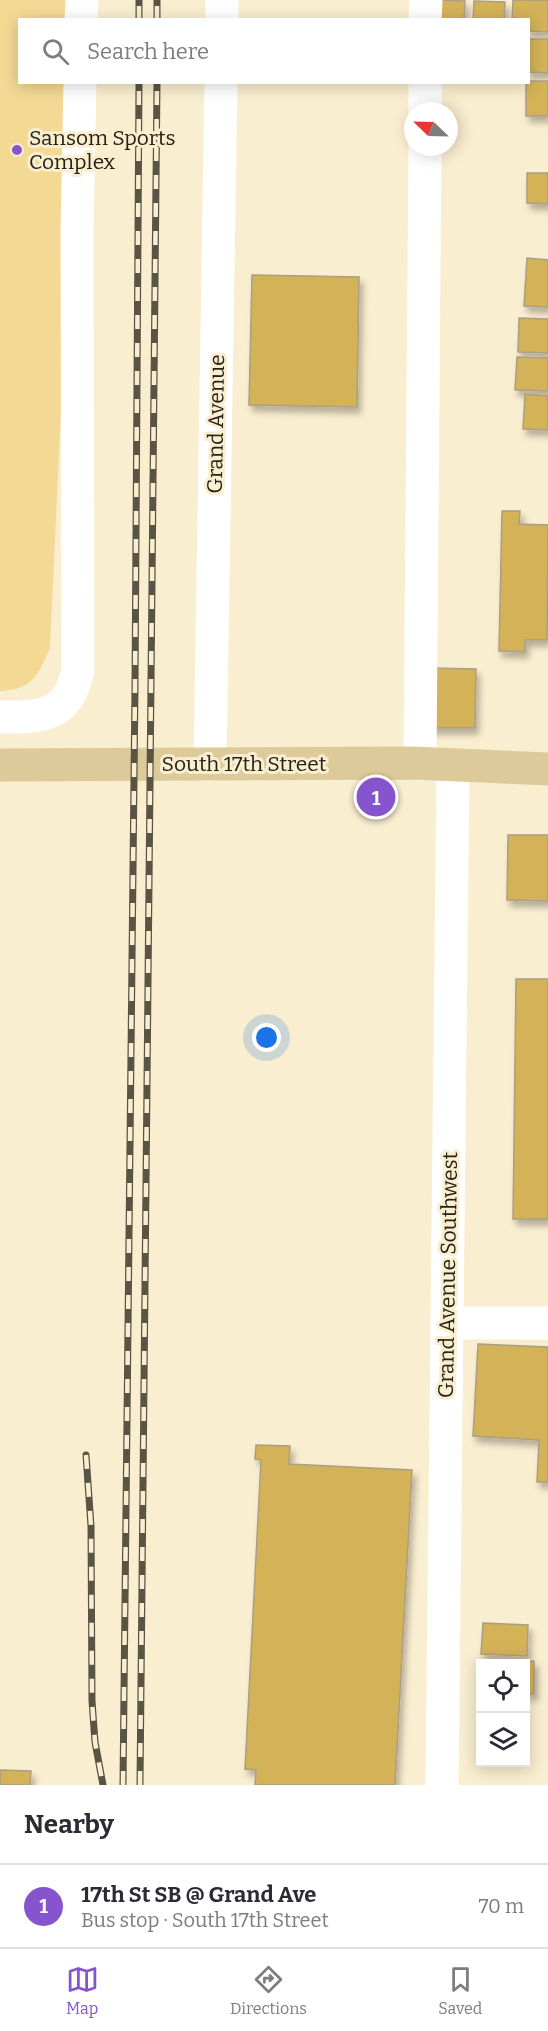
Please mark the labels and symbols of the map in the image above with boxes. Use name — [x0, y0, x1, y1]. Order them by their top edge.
north arrow — [404, 102, 458, 156]
place label: Sansom Sports Complex — [29, 125, 175, 175]
marker: Sansom Sports Complex — [10, 143, 24, 157]
street label: Grand Avenue — [202, 354, 230, 494]
street label: South 17th Street — [162, 751, 327, 777]
pin: 1 — [356, 774, 395, 820]
your location — [252, 1023, 281, 1052]
street label: Grand Avenue Southwest — [433, 1151, 463, 1398]

